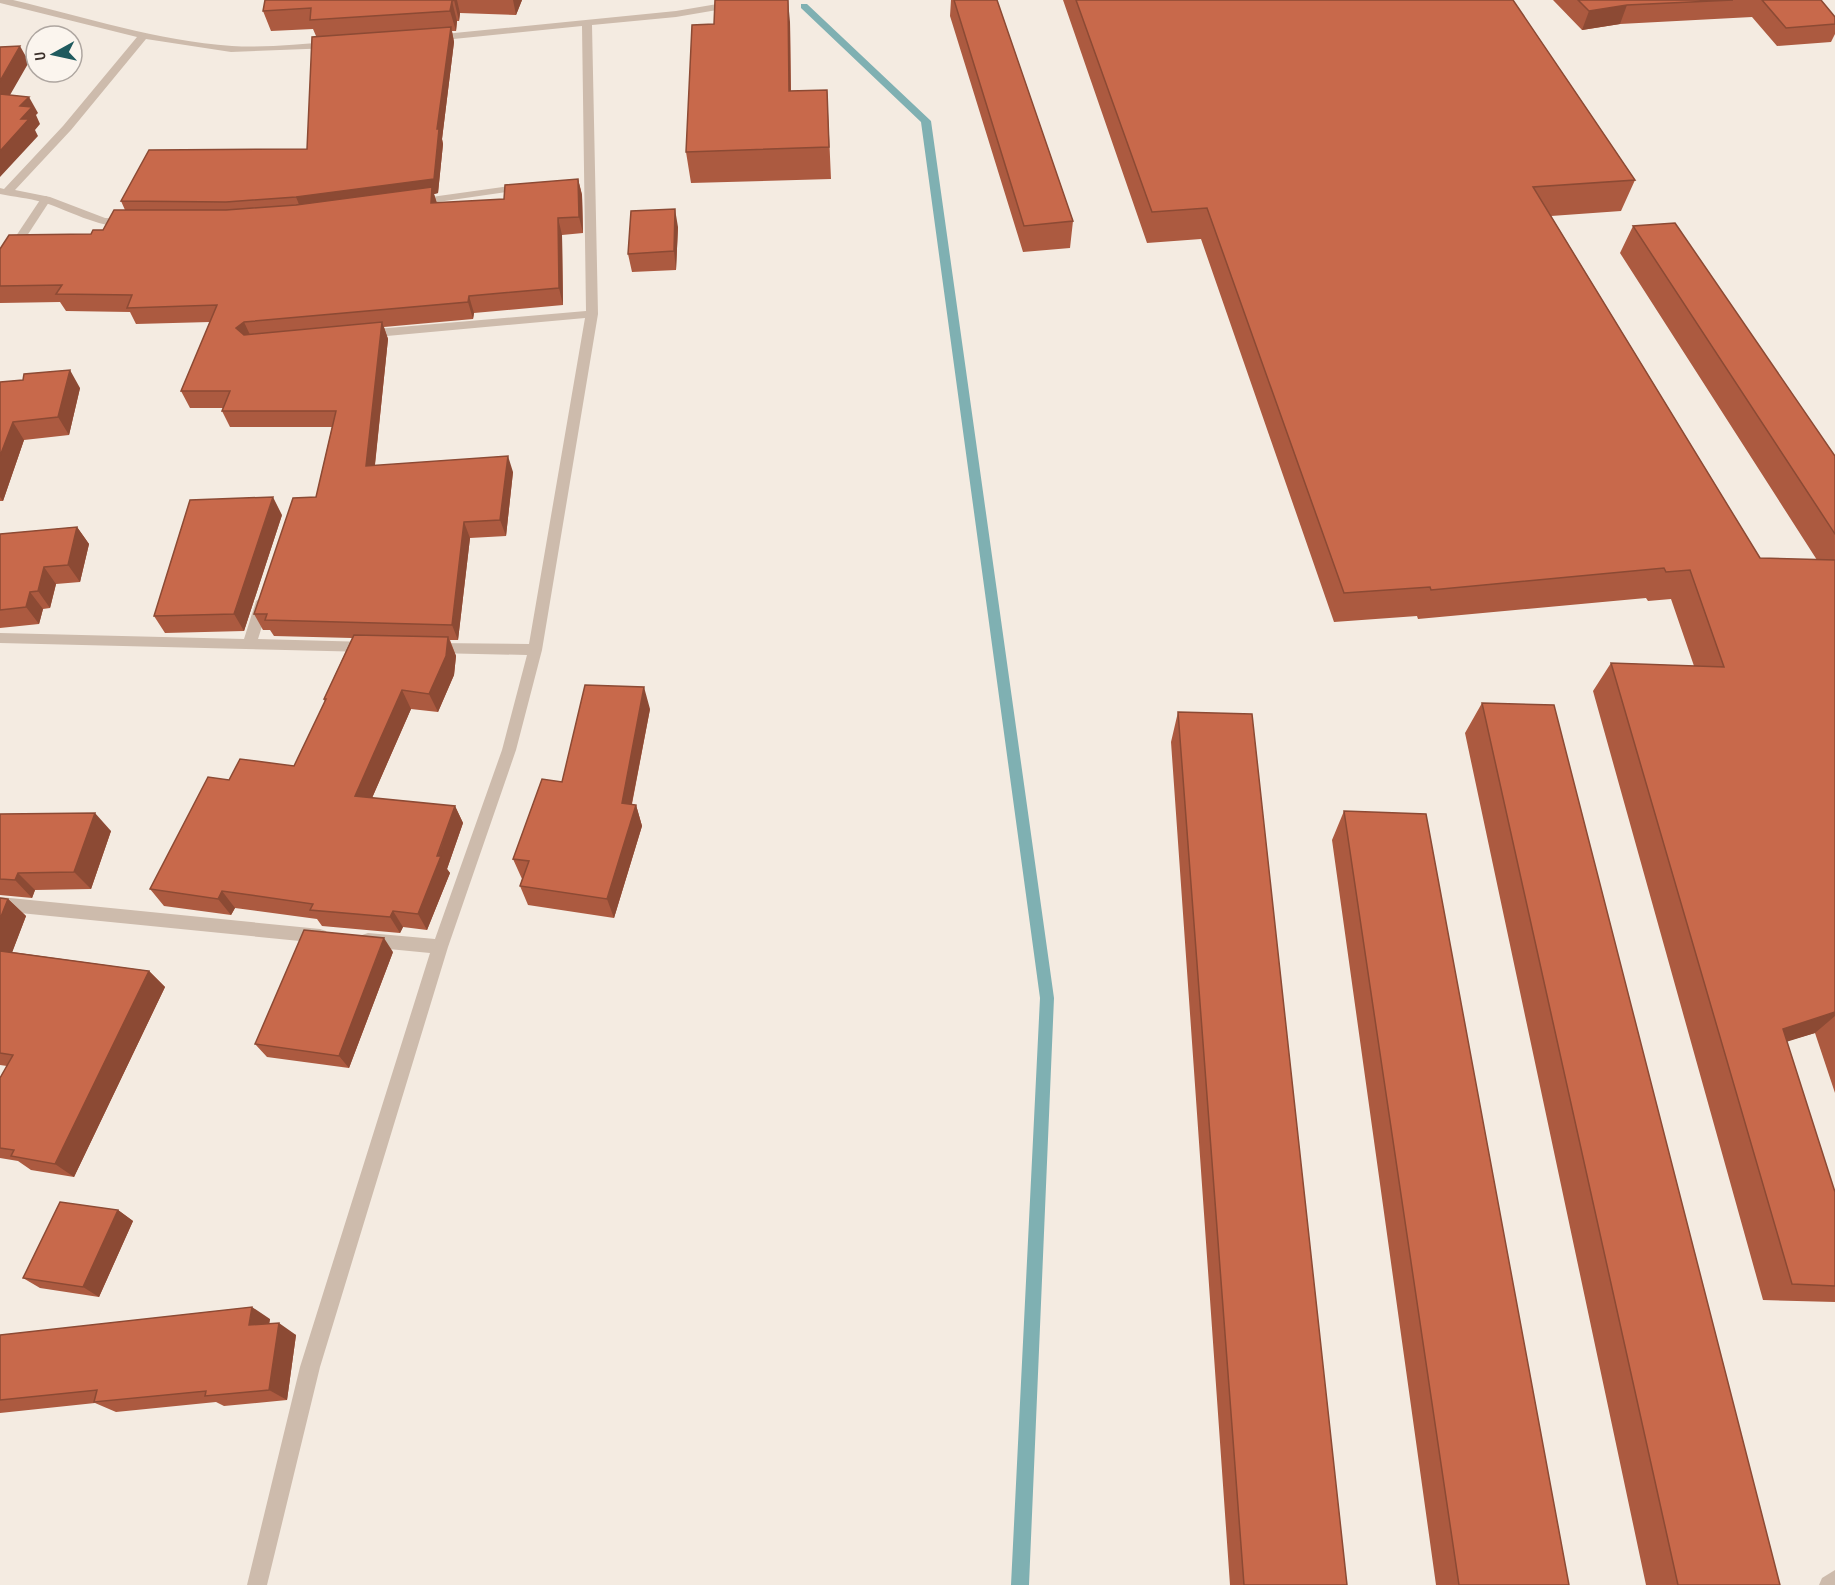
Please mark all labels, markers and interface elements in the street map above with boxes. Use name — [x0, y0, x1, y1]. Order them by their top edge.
north arrow — [24, 24, 84, 84]
text: U — [31, 50, 51, 61]

